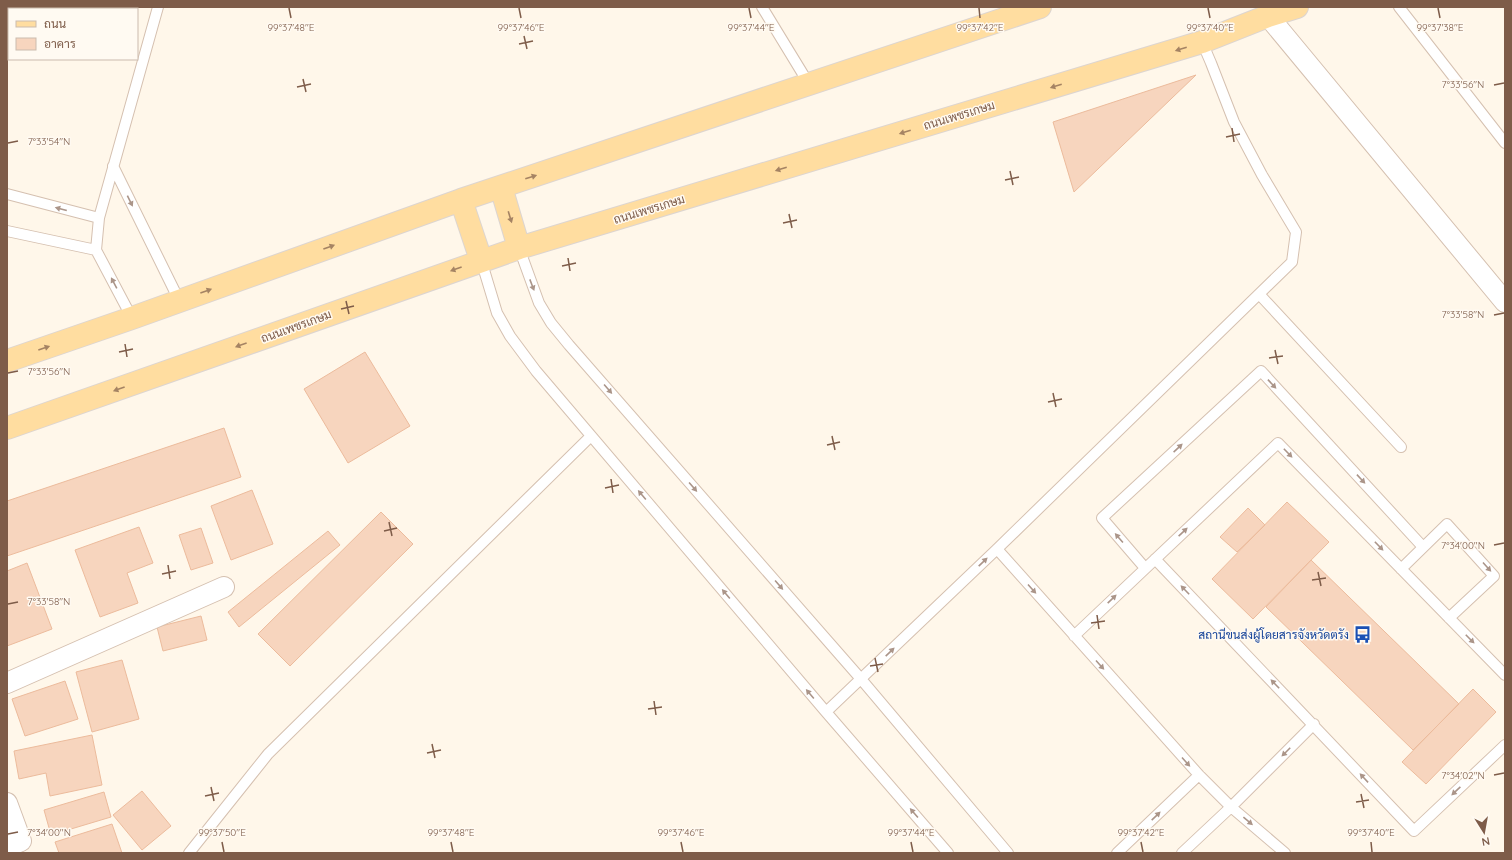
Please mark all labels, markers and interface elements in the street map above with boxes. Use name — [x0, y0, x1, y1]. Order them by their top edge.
legend — [8, 8, 138, 60]
text: ถนน — [44, 16, 67, 31]
text: 99°37'48"E — [268, 21, 315, 34]
text: 99°37'46"E — [498, 21, 545, 34]
text: 99°37'44"E — [728, 21, 775, 34]
text: 99°37'42"E — [956, 21, 1004, 34]
text: 99°37'40"E — [1186, 21, 1234, 34]
text: 99°37'38"E — [1417, 21, 1464, 34]
text: อาคาร — [44, 36, 76, 51]
one-way arrow — [1175, 46, 1187, 52]
text: 7°33'56"N — [1442, 78, 1484, 91]
one-way arrow — [1050, 83, 1062, 89]
street label: ถนนเพชรเกษม — [922, 97, 996, 133]
one-way arrow — [899, 129, 911, 135]
text: 7°33'54"N — [28, 135, 70, 148]
one-way arrow — [774, 166, 786, 172]
one-way arrow — [525, 174, 537, 180]
street label: ถนนเพชรเกษม — [612, 191, 686, 227]
one-way arrow — [127, 196, 133, 207]
one-way arrow — [55, 205, 67, 211]
one-way arrow — [507, 212, 513, 224]
one-way arrow — [323, 244, 335, 250]
one-way arrow — [450, 266, 462, 272]
one-way arrow — [111, 278, 117, 289]
one-way arrow — [529, 279, 535, 291]
one-way arrow — [201, 288, 213, 294]
street label: ถนนเพชรเกษม — [259, 306, 333, 346]
text: 7°33'58"N — [1442, 308, 1484, 321]
one-way arrow — [235, 343, 247, 349]
one-way arrow — [38, 345, 50, 351]
text: 7°33'56"N — [28, 365, 70, 378]
one-way arrow — [1267, 379, 1277, 389]
one-way arrow — [603, 384, 612, 394]
one-way arrow — [112, 386, 124, 392]
one-way arrow — [1173, 443, 1183, 453]
one-way arrow — [1283, 448, 1293, 458]
one-way arrow — [1356, 474, 1365, 484]
one-way arrow — [689, 482, 698, 492]
one-way arrow — [637, 490, 646, 501]
one-way arrow — [1178, 527, 1188, 537]
one-way arrow — [1115, 533, 1124, 544]
text: 7°34'00"N — [1441, 539, 1485, 552]
one-way arrow — [1374, 541, 1384, 551]
one-way arrow — [978, 557, 988, 567]
one-way arrow — [1482, 562, 1491, 572]
one-way arrow — [774, 579, 783, 590]
one-way arrow — [1028, 583, 1037, 594]
one-way arrow — [1180, 585, 1190, 595]
one-way arrow — [722, 590, 731, 599]
one-way arrow — [1107, 594, 1117, 604]
text: 7°33'58"N — [28, 595, 70, 608]
bus stop icon: สถานีขนส่งผู้โดยสารจังหวัดตรัง — [1352, 624, 1372, 644]
place label: สถานีขนส่งผู้โดยสารจังหวัดตรัง — [1198, 627, 1349, 643]
one-way arrow — [1465, 634, 1475, 644]
one-way arrow — [885, 648, 894, 657]
one-way arrow — [1095, 659, 1104, 670]
one-way arrow — [1270, 679, 1280, 689]
one-way arrow — [806, 688, 815, 699]
one-way arrow — [1282, 747, 1291, 757]
one-way arrow — [1182, 756, 1191, 767]
text: 7°34'02"N — [1441, 769, 1485, 782]
one-way arrow — [1360, 773, 1369, 783]
one-way arrow — [1451, 786, 1461, 796]
one-way arrow — [909, 808, 918, 818]
one-way arrow — [1151, 812, 1161, 821]
north arrow — [1464, 812, 1504, 852]
one-way arrow — [1242, 817, 1253, 826]
text: 7°34'00"N — [27, 826, 71, 839]
text: 99°37'50"E — [198, 826, 246, 839]
text: 99°37'48"E — [428, 826, 475, 839]
text: 99°37'46"E — [658, 826, 705, 839]
text: 99°37'44"E — [888, 826, 935, 839]
text: 99°37'42"E — [1117, 826, 1165, 839]
text: 99°37'40"E — [1347, 826, 1395, 839]
text: N — [1481, 834, 1491, 849]

